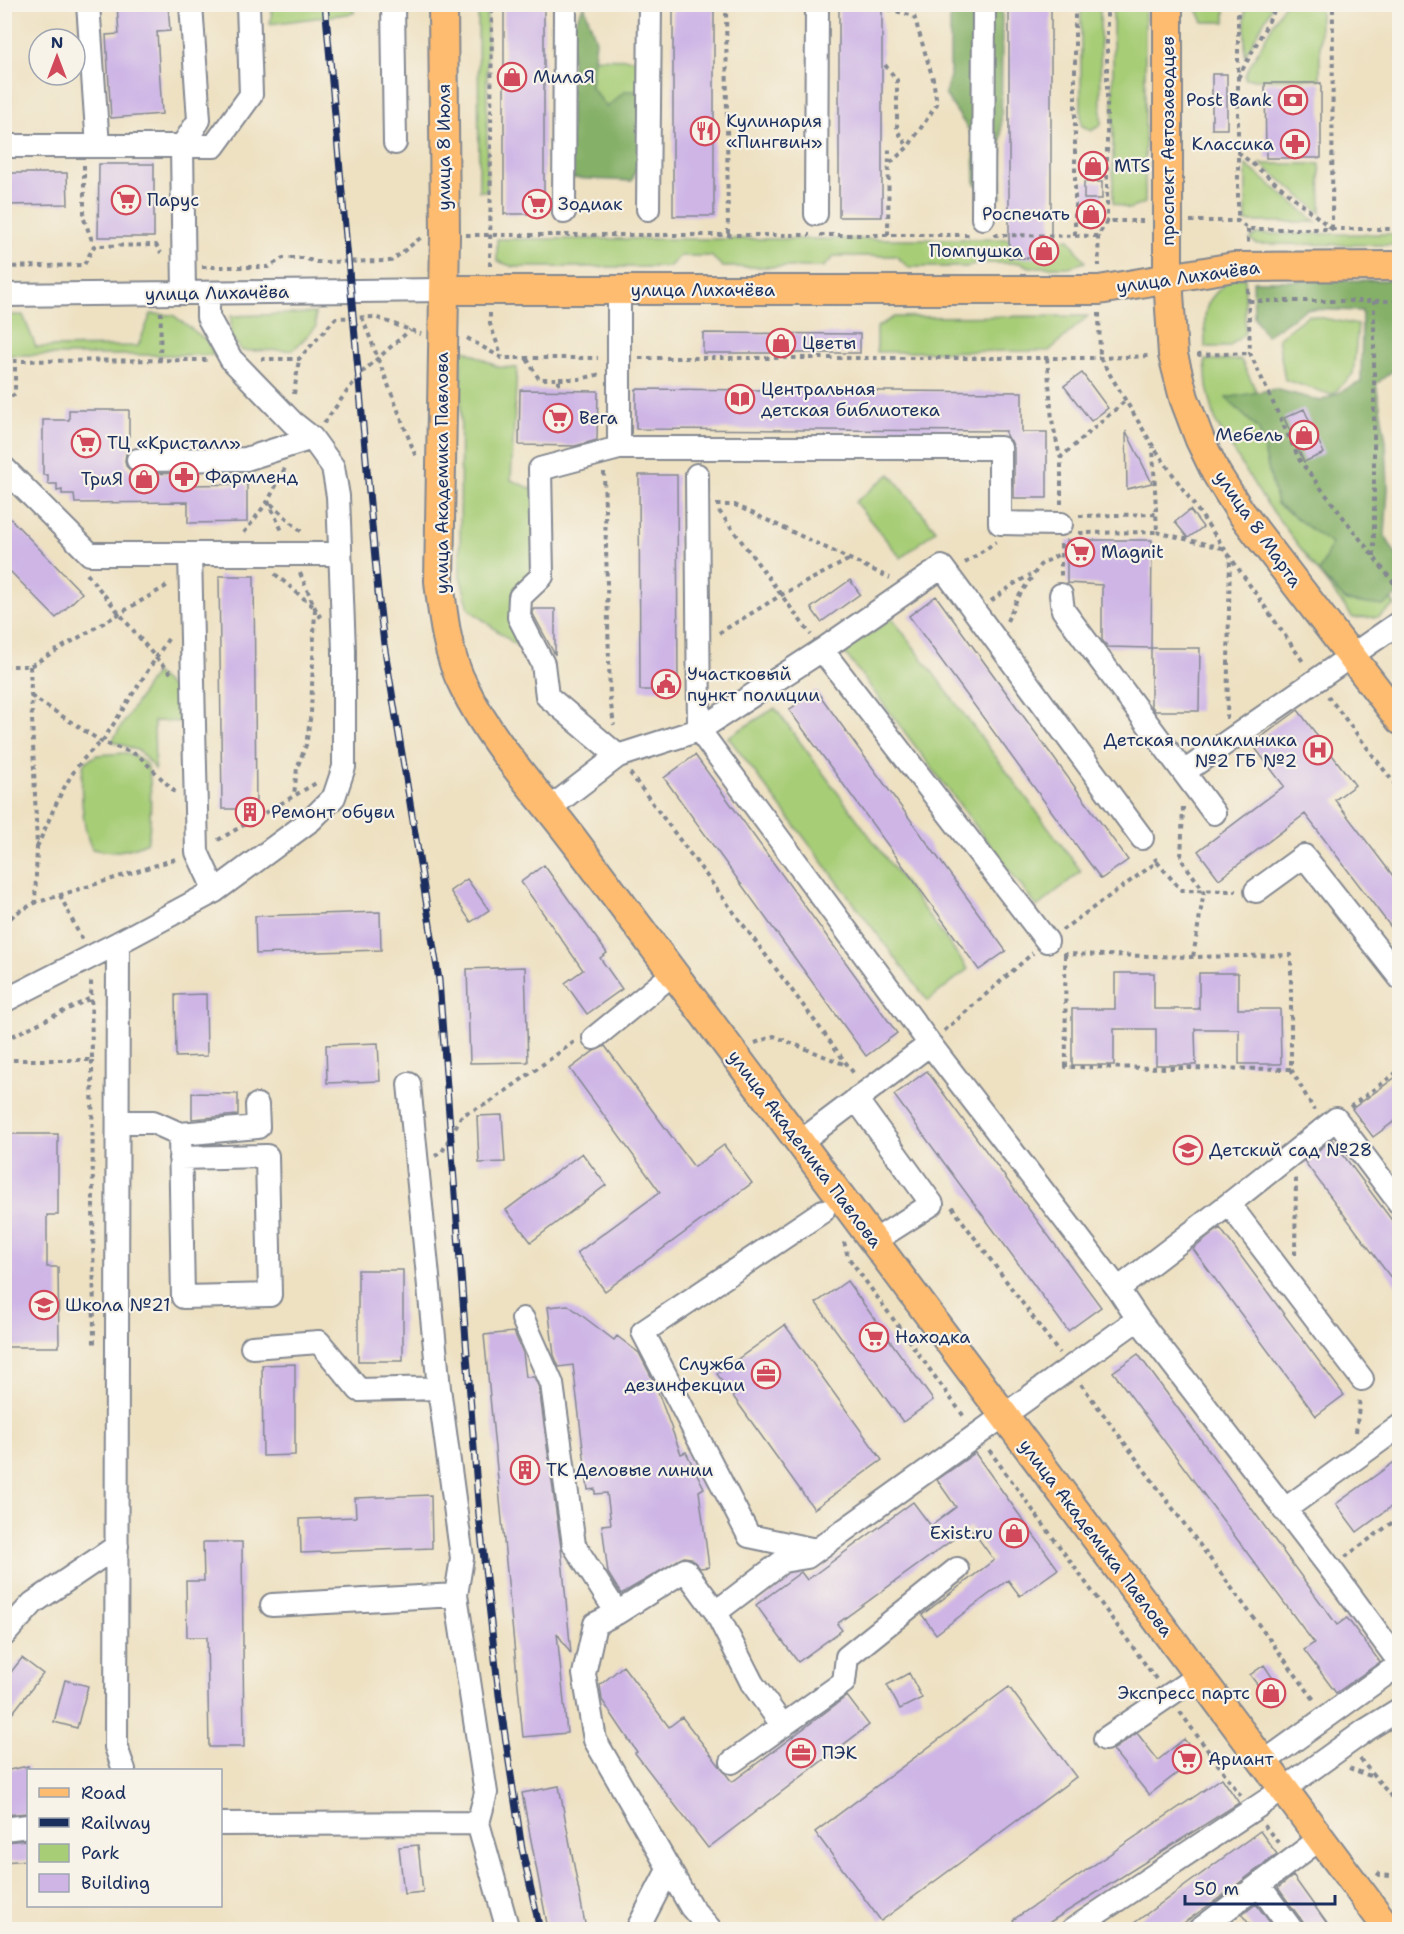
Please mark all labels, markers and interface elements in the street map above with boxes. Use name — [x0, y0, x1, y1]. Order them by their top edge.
north arrow — [27, 27, 87, 87]
text: N — [51, 32, 63, 53]
street label: проспект Автозаводцев — [1156, 36, 1180, 246]
shop icon: МилаЯ — [496, 61, 528, 93]
place label: МилаЯ — [533, 65, 595, 89]
street label: улица 8 Июля — [432, 84, 456, 210]
bank icon: Post Bank — [1277, 84, 1309, 116]
place label: Post Bank — [1186, 88, 1272, 112]
place label: Кулинария «Пингвин» — [726, 109, 822, 154]
restaurant icon: Кулинария «Пингвин» — [689, 115, 721, 147]
pharmacy icon: Классика — [1279, 128, 1311, 160]
place label: Классика — [1192, 132, 1274, 156]
shop icon: MTS — [1077, 150, 1109, 182]
place label: MTS — [1114, 154, 1150, 178]
supermarket icon: Парус — [110, 184, 142, 216]
place label: Парус — [147, 188, 199, 212]
supermarket icon: Зодиак — [521, 188, 553, 220]
place label: Зодиак — [558, 192, 623, 216]
shop icon: Роспечать — [1075, 198, 1107, 230]
place label: Роспечать — [982, 202, 1070, 226]
shop icon: Помпушка — [1028, 235, 1060, 267]
place label: Помпушка — [929, 239, 1023, 263]
street label: улица Лихачёва — [1115, 255, 1261, 299]
street label: улица Лихачёва — [631, 278, 775, 302]
street label: улица Лихачёва — [145, 280, 289, 306]
shop icon: Цветы — [765, 327, 797, 359]
place label: Цветы — [802, 331, 856, 355]
street label: улица Академика Павлова — [430, 352, 454, 594]
place label: Центральная детская библиотека — [761, 377, 940, 422]
library icon: Центральная детская библиотека — [724, 383, 756, 415]
supermarket icon: Вега — [542, 402, 574, 434]
place label: Вега — [579, 406, 618, 430]
shop icon: Мебель — [1288, 419, 1320, 451]
place label: Мебель — [1215, 423, 1283, 447]
supermarket icon: ТЦ «Кристалл» — [70, 427, 102, 459]
place label: ТЦ «Кристалл» — [107, 431, 241, 455]
pharmacy icon: Фармленд — [168, 461, 200, 493]
shop icon: ТриЯ — [128, 463, 160, 495]
place label: Фармленд — [205, 465, 299, 489]
street label: улица 8 Марта — [1209, 466, 1307, 592]
place label: ТриЯ — [81, 467, 123, 491]
supermarket icon: Magnit — [1064, 536, 1096, 568]
place label: Magnit — [1101, 540, 1164, 564]
place label: Участковый пункт полиции — [687, 662, 820, 707]
public building icon: Участковый пункт полиции — [650, 668, 682, 700]
place label: Детская поликлиника №2 ГБ №2 — [1103, 728, 1297, 773]
hospital icon: Детская поликлиника №2 ГБ №2 — [1302, 734, 1334, 766]
building icon: Ремонт обуви — [234, 796, 266, 828]
place label: Ремонт обуви — [271, 800, 395, 824]
street label: улица Академика Павлова — [723, 1045, 887, 1253]
school or university icon: Детский сад №28 — [1172, 1134, 1204, 1166]
place label: Детский сад №28 — [1209, 1138, 1372, 1162]
school or university icon: Школа №21 — [28, 1289, 60, 1321]
place label: Школа №21 — [65, 1293, 170, 1317]
supermarket icon: Находка — [858, 1321, 890, 1353]
place label: Находка — [895, 1325, 970, 1349]
place label: Служба дезинфекции — [624, 1352, 745, 1397]
office icon: Служба дезинфекции — [750, 1358, 782, 1390]
street label: улица Академика Павлова — [1014, 1434, 1178, 1642]
building icon: ТК Деловые линии — [509, 1454, 541, 1486]
place label: ТК Деловые линии — [546, 1458, 714, 1482]
shop icon: Exist.ru — [998, 1517, 1030, 1549]
place label: Exist.ru — [930, 1521, 993, 1545]
shop icon: Экспресс партс — [1255, 1677, 1287, 1709]
place label: Экспресс партс — [1118, 1681, 1250, 1705]
office icon: ПЭК — [785, 1737, 817, 1769]
place label: ПЭК — [822, 1741, 858, 1765]
supermarket icon: Ариант — [1171, 1743, 1203, 1775]
place label: Ариант — [1208, 1747, 1275, 1771]
legend — [27, 1769, 222, 1907]
text: Road — [81, 1781, 126, 1805]
text: Railway — [81, 1811, 151, 1835]
text: Park — [81, 1841, 120, 1865]
scale bar — [1185, 1868, 1335, 1906]
text: Building — [81, 1871, 150, 1895]
text: 50 m — [1194, 1877, 1239, 1901]

